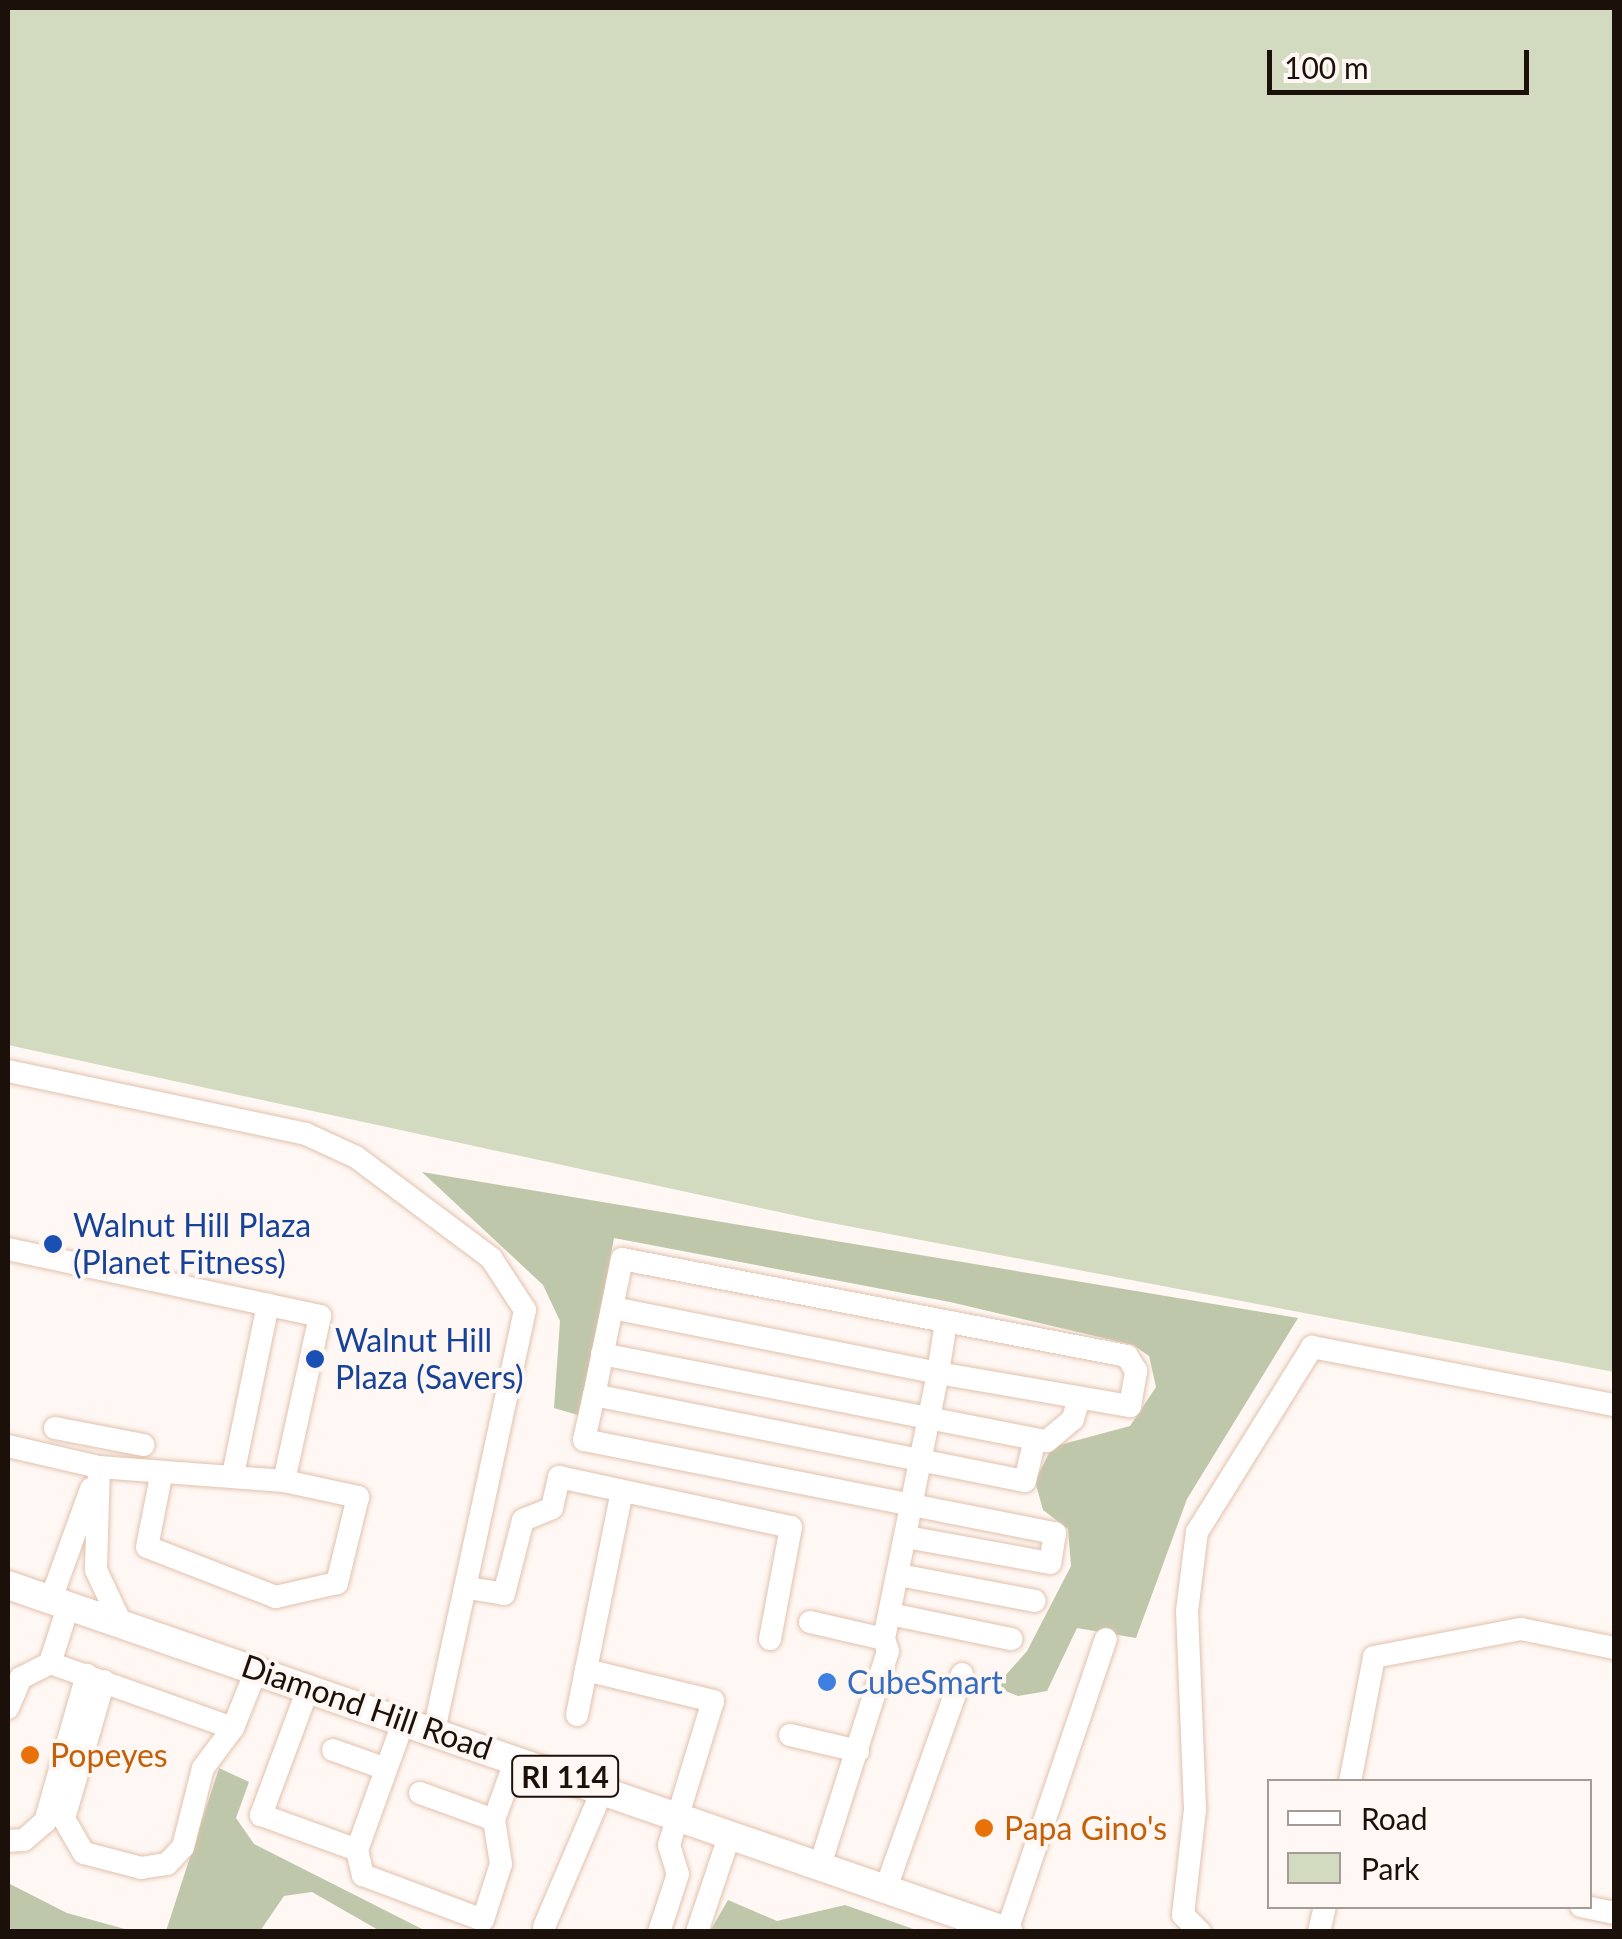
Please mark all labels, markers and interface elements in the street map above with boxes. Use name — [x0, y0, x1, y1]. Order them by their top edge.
scale bar — [1272, 30, 1534, 92]
text: 100 m — [1284, 49, 1369, 85]
place label: Walnut Hill Plaza (Planet Fitness) — [73, 1207, 311, 1282]
marker: Walnut Hill Plaza (Planet Fitness) — [42, 1233, 64, 1255]
place label: Walnut Hill Plaza (Savers) — [335, 1322, 524, 1397]
marker: Walnut Hill Plaza (Savers) — [304, 1348, 326, 1370]
street label: Diamond Hill Road — [237, 1646, 497, 1768]
place label: CubeSmart — [847, 1663, 1003, 1701]
marker: CubeSmart — [816, 1671, 838, 1693]
place label: Popeyes — [50, 1736, 168, 1774]
marker: Popeyes — [19, 1744, 41, 1766]
road number: RI 114 — [510, 1751, 620, 1801]
legend — [1267, 1779, 1592, 1909]
text: Road — [1361, 1800, 1428, 1836]
place label: Papa Gino's — [1004, 1809, 1167, 1847]
marker: Papa Gino's — [973, 1817, 995, 1839]
text: Park — [1361, 1850, 1420, 1886]

